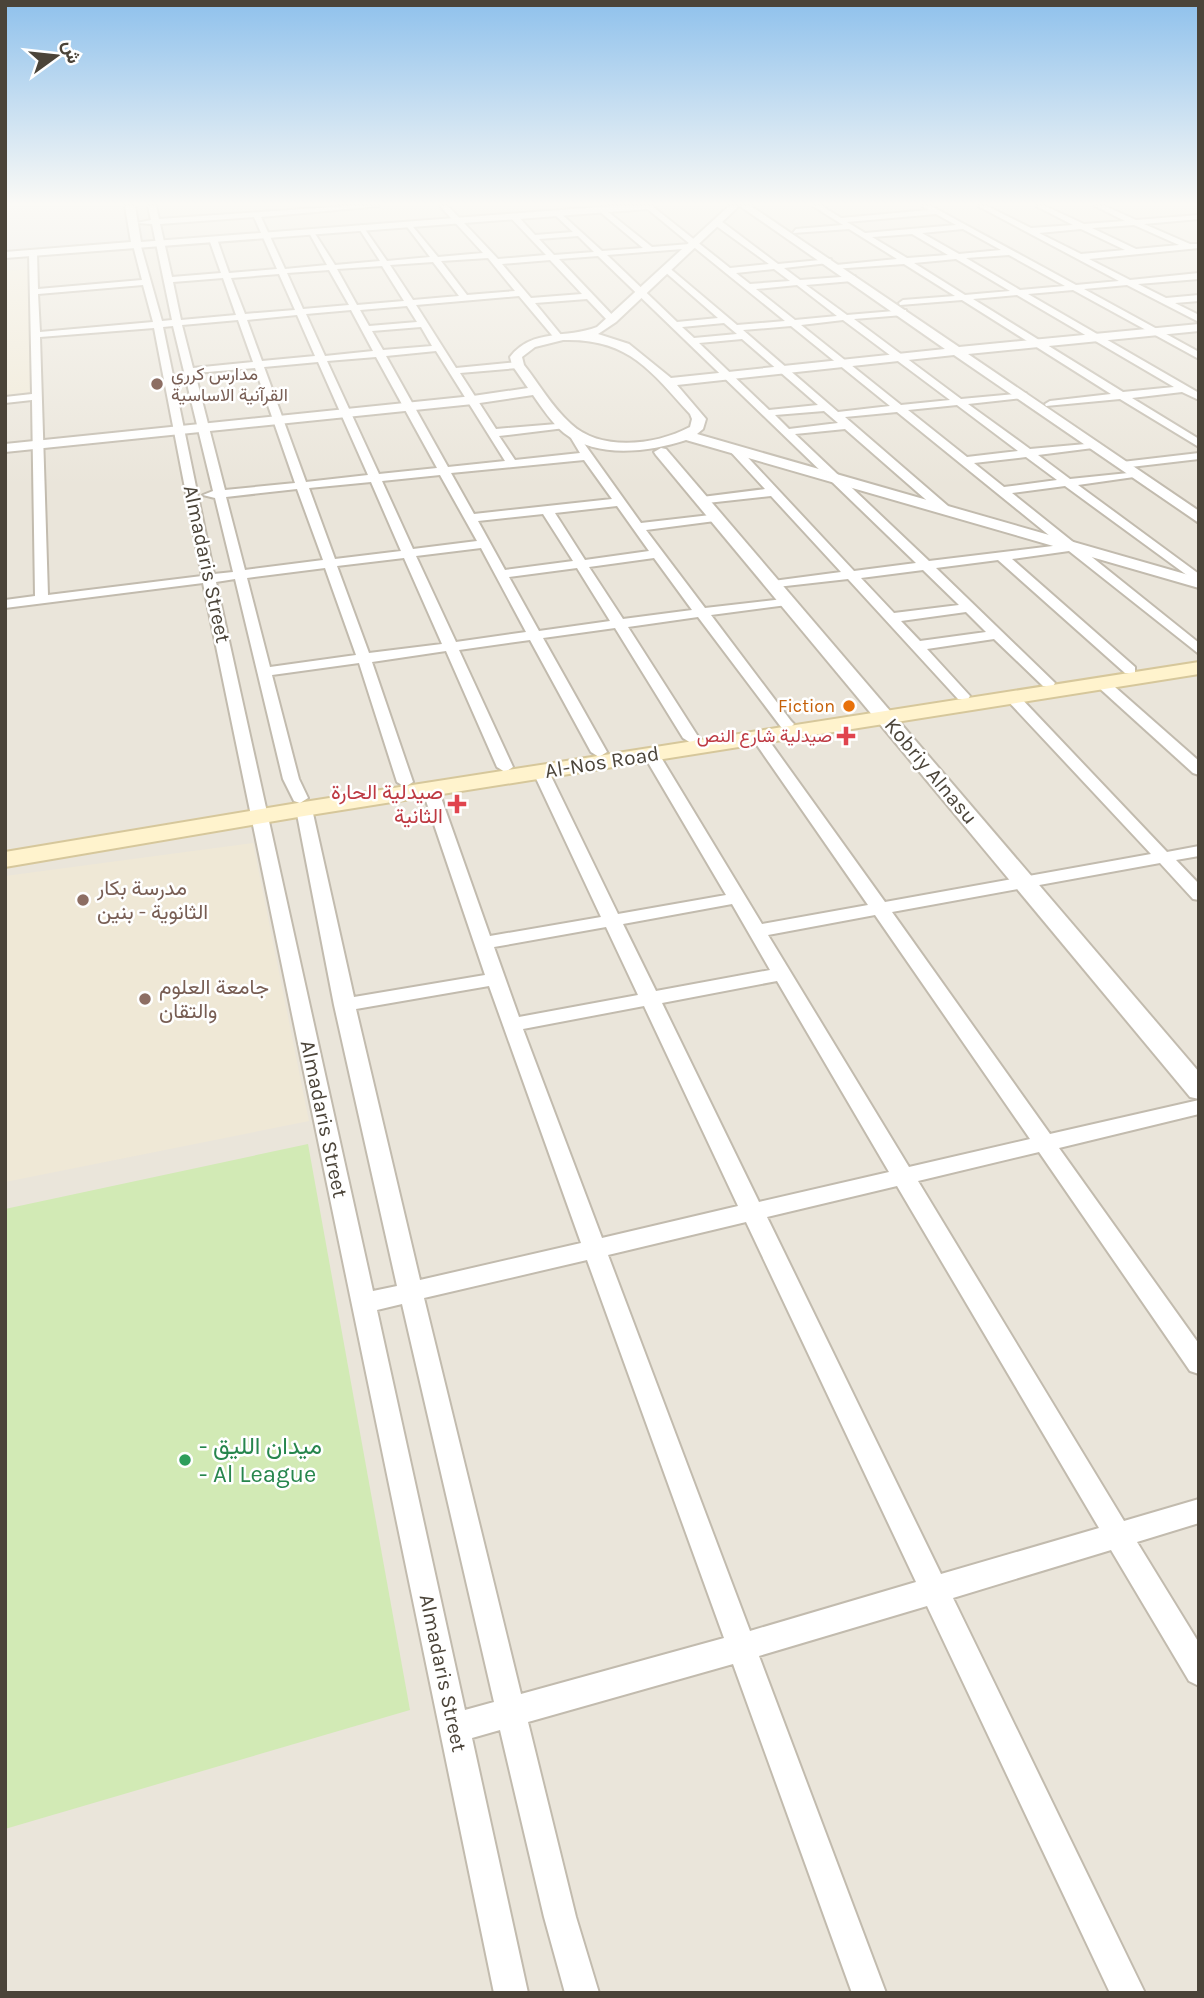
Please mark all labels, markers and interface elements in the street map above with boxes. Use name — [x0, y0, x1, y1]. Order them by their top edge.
north arrow — [21, 21, 91, 91]
text: ش — [58, 38, 85, 66]
place label: مدارس كرري القرآنية الاساسية — [171, 363, 288, 406]
marker: مدارس كرري القرآنية الاساسية — [149, 376, 165, 392]
street label: Almadaris Street — [179, 483, 235, 645]
place label: Fiction — [778, 695, 835, 717]
marker: Fiction — [841, 698, 857, 714]
street label: Kobriy Alnasu — [880, 713, 982, 829]
place label: صيدلية شارع النص — [697, 725, 832, 748]
marker: صيدلية شارع النص — [838, 728, 854, 744]
street label: Al-Nos Road — [543, 741, 661, 783]
place label: صيدلية الحارة الثانية — [331, 780, 443, 828]
marker: صيدلية الحارة الثانية — [449, 796, 465, 812]
place label: مدرسة بكار الثانوية - بنين — [96, 876, 208, 925]
marker: مدرسة بكار الثانوية - بنين — [75, 892, 91, 908]
place label: جامعة العلوم والتقان — [159, 975, 269, 1024]
marker: جامعة العلوم والتقان — [137, 991, 153, 1007]
street label: Almadaris Street — [296, 1038, 352, 1200]
place label: - ميدان الليق - Al League — [199, 1432, 322, 1488]
marker: - ميدان الليق - Al League — [177, 1452, 193, 1468]
street label: Almadaris Street — [415, 1592, 471, 1754]

